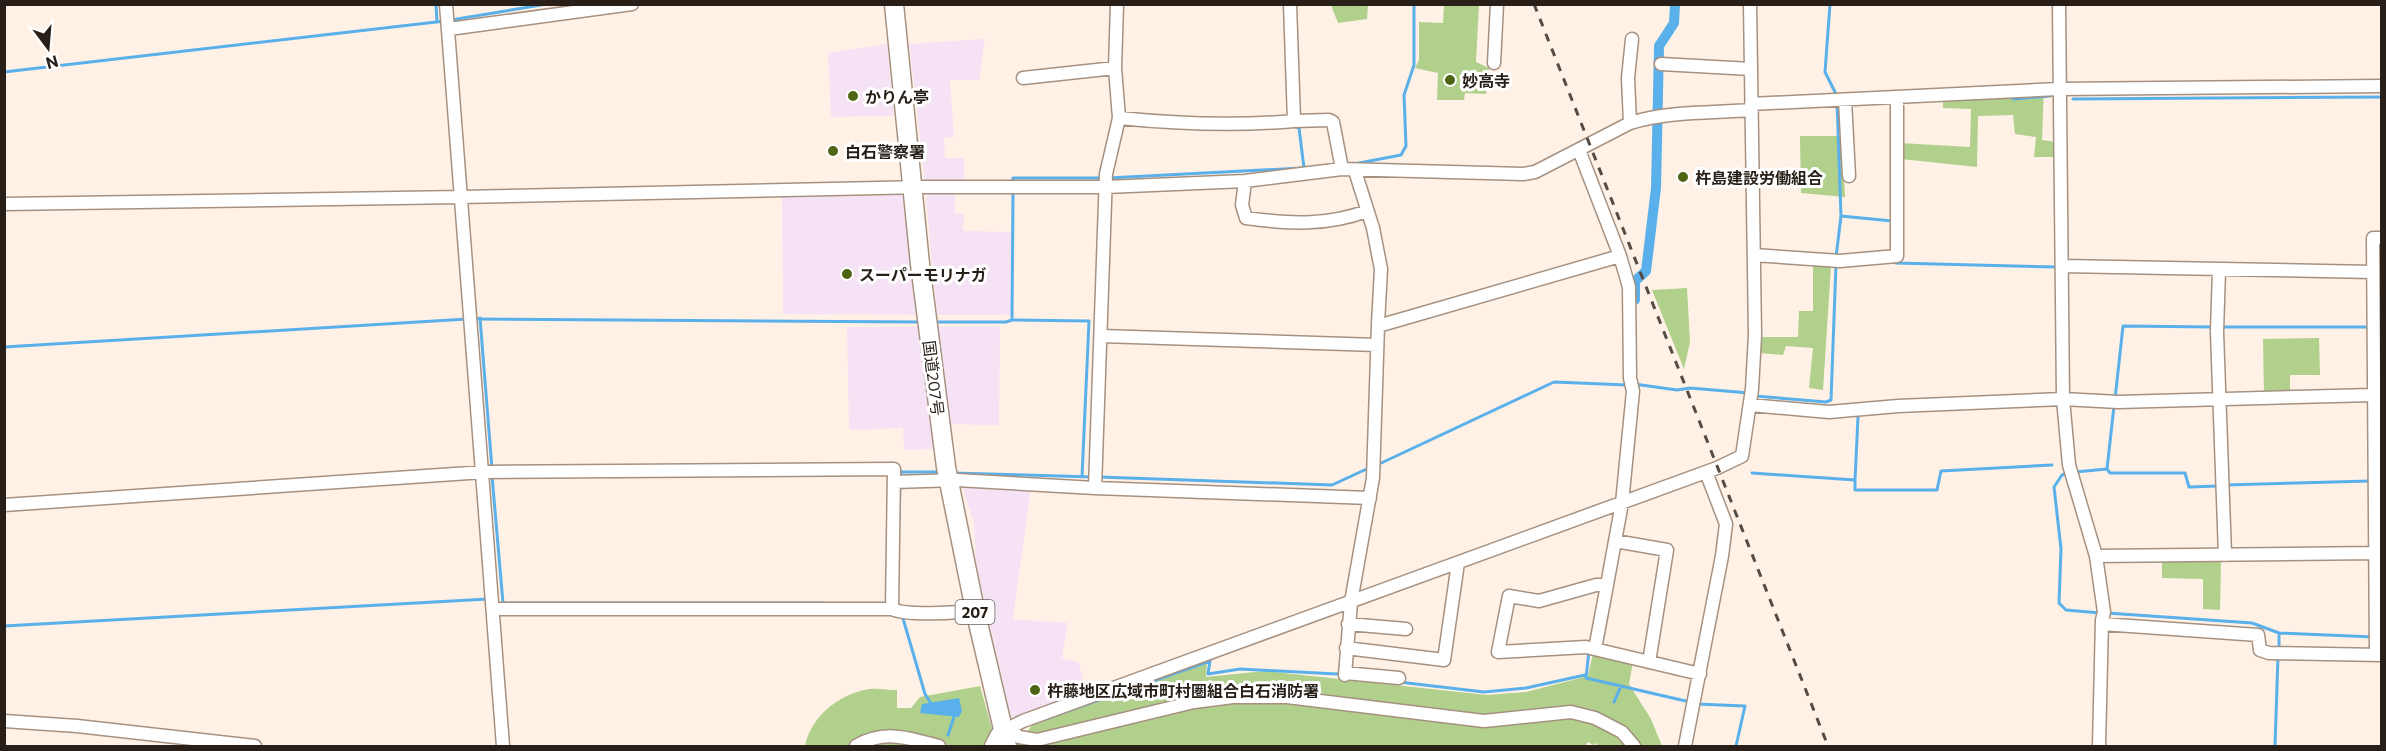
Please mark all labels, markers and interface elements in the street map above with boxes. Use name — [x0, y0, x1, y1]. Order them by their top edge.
north arrow — [18, 18, 78, 78]
text: N — [44, 52, 61, 74]
place label: 妙高寺 — [1462, 71, 1510, 90]
marker: 妙高寺 — [1443, 73, 1457, 87]
place label: かりん亭 — [865, 87, 929, 106]
marker: かりん亭 — [846, 89, 860, 103]
place label: 白石警察署 — [845, 142, 925, 161]
marker: 白石警察署 — [826, 144, 840, 158]
place label: 杵島建設労働組合 — [1695, 168, 1823, 187]
marker: 杵島建設労働組合 — [1676, 170, 1690, 184]
place label: スーパーモリナガ — [859, 265, 987, 284]
marker: スーパーモリナガ — [840, 267, 854, 281]
street label: 国道207号 — [920, 339, 948, 417]
road number: 207 — [956, 600, 994, 624]
place label: 杵藤地区広域市町村圏組合白石消防署 — [1047, 681, 1319, 700]
marker: 杵藤地区広域市町村圏組合白石消防署 — [1028, 683, 1042, 697]

